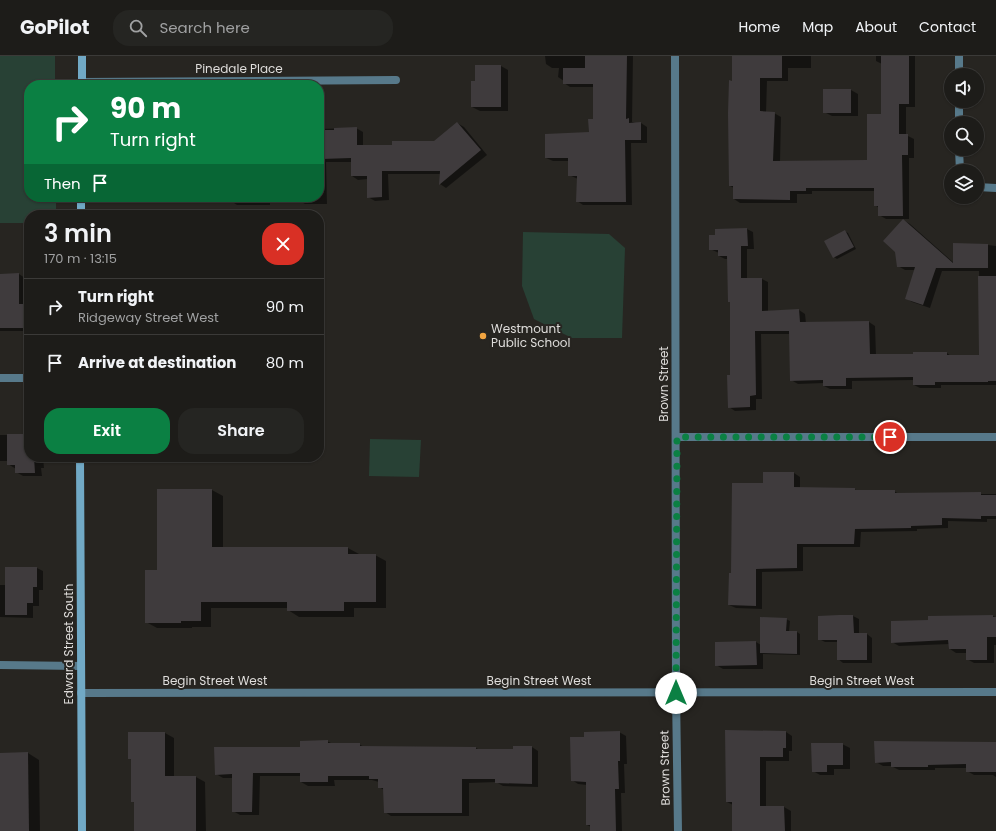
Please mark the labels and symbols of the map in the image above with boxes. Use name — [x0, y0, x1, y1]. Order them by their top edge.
street label: Pinedale Place — [195, 60, 283, 77]
place label: Westmount Public School — [491, 320, 571, 351]
marker: Westmount Public School — [478, 331, 488, 341]
street label: Brown Street — [655, 346, 672, 422]
pin — [873, 420, 907, 454]
street label: Edward Street South — [60, 584, 77, 704]
street label: Begin Street West — [163, 672, 267, 689]
street label: Begin Street West — [487, 672, 591, 689]
position arrow — [655, 672, 697, 714]
street label: Begin Street West — [810, 672, 914, 689]
street label: Brown Street — [655, 730, 674, 806]

